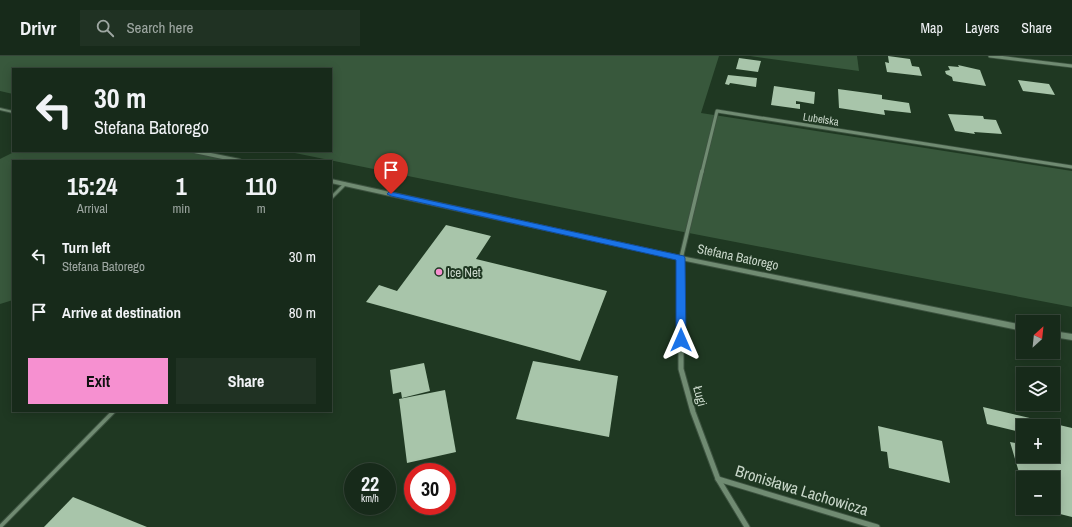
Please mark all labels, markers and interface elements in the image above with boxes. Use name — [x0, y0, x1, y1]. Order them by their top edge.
search box — [80, 10, 360, 46]
text: Drivr — [20, 15, 56, 41]
icon: search — [94, 17, 116, 39]
text: Search here — [126, 17, 193, 38]
text: Map — [921, 19, 943, 37]
text: Layers — [965, 19, 999, 37]
text: Share — [1021, 19, 1052, 37]
text: 30 m — [94, 79, 146, 117]
icon: left — [28, 84, 80, 136]
street label: Lubelska — [802, 109, 840, 129]
text: Stefana Batorego — [94, 115, 209, 140]
pin — [374, 153, 408, 194]
icon: arrive — [380, 159, 402, 181]
text: 15:24 — [67, 170, 117, 202]
text: 1 — [176, 170, 187, 202]
text: 110 — [245, 170, 277, 202]
text: Arrival — [77, 200, 108, 217]
text: min — [172, 200, 190, 217]
text: m — [257, 200, 266, 217]
text: Turn left — [62, 237, 110, 258]
street label: Stefana Batorego — [696, 240, 780, 274]
icon: left — [28, 245, 50, 267]
text: 30 m — [289, 246, 316, 267]
text: Stefana Batorego — [62, 258, 145, 275]
place label: Ice Net — [447, 264, 481, 281]
marker: Ice Net — [434, 267, 444, 277]
icon: arrive — [28, 301, 50, 323]
text: Arrive at destination — [62, 302, 181, 323]
text: 80 m — [289, 302, 316, 323]
north arrow — [1016, 315, 1060, 359]
map controls — [1016, 315, 1060, 515]
position arrow — [660, 319, 702, 361]
button: Exit — [28, 358, 168, 404]
button: Share — [176, 358, 316, 404]
button: layers — [1016, 367, 1060, 411]
street label: Ługi — [689, 384, 711, 408]
button: + — [1016, 419, 1060, 463]
street label: Bronisława Lachowicza — [733, 459, 872, 521]
speed limit sign: 30 — [404, 463, 456, 515]
text: 22 — [361, 470, 379, 497]
button: − — [1016, 471, 1060, 515]
text: km/h — [361, 492, 379, 505]

